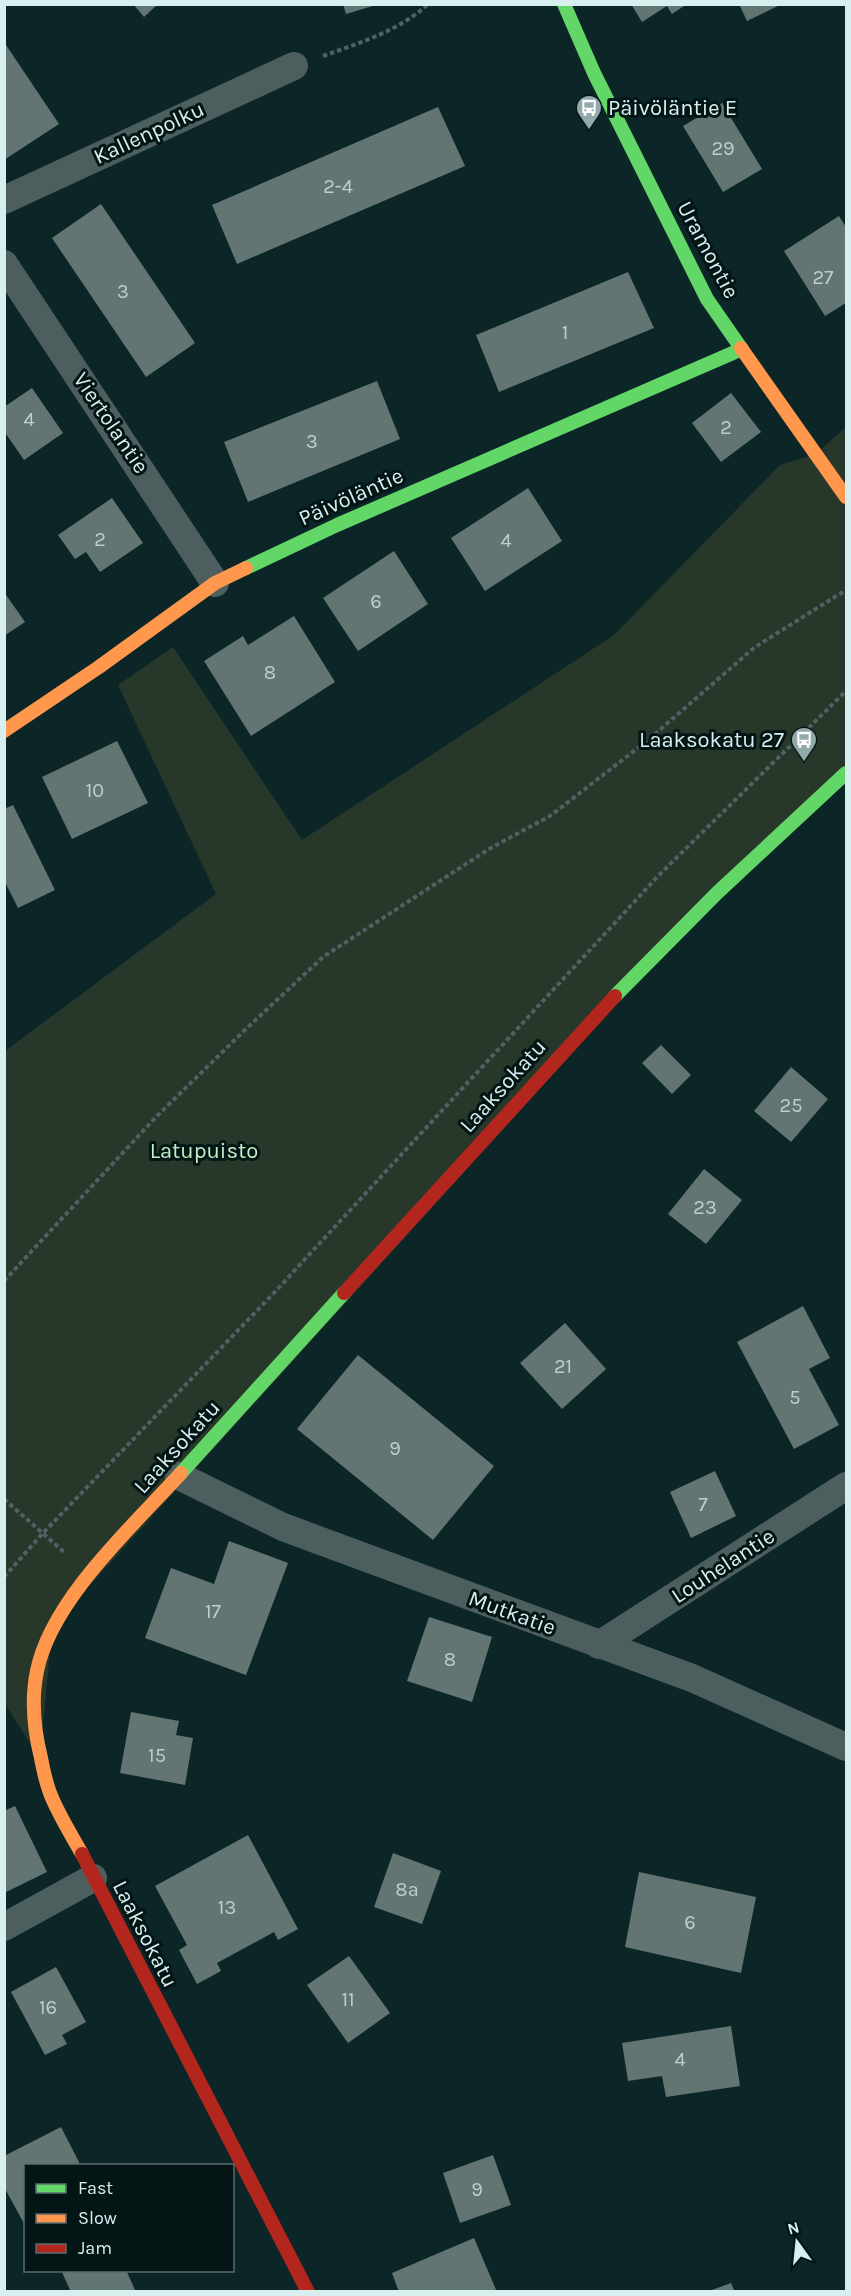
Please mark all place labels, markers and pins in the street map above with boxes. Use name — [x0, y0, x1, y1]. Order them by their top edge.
bus stop icon: Päivöläntie E — [574, 93, 604, 131]
place label: Päivöläntie E — [608, 95, 737, 121]
bus stop icon: Laaksokatu 27 — [789, 725, 819, 763]
place label: Laaksokatu 27 — [639, 727, 784, 753]

